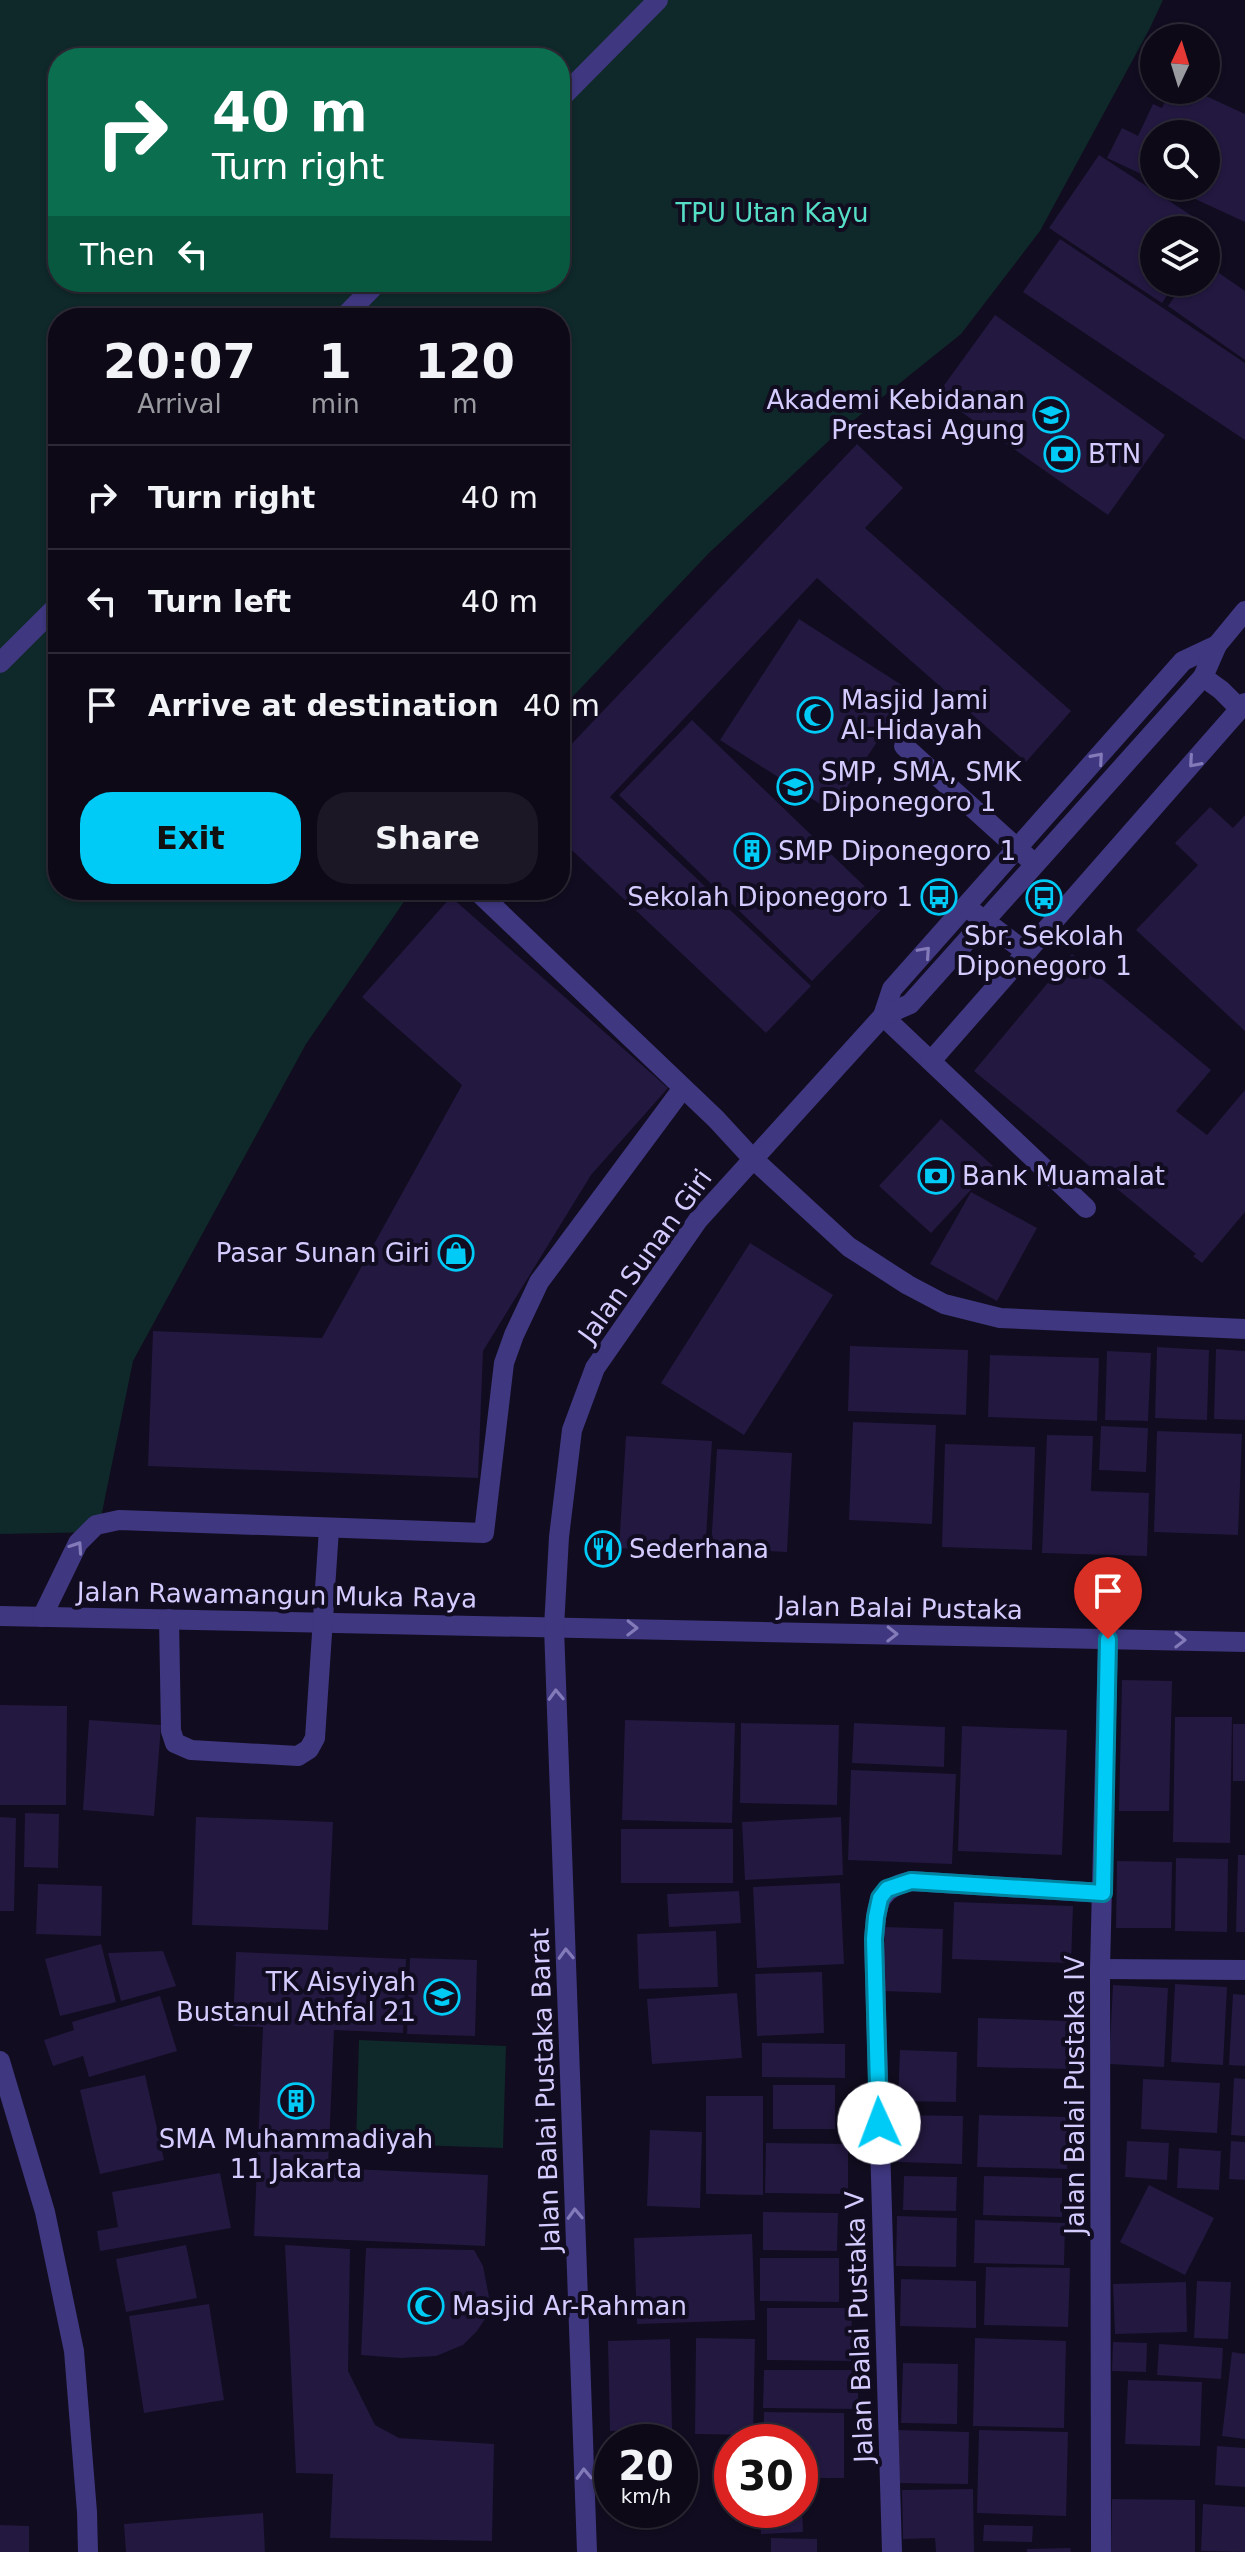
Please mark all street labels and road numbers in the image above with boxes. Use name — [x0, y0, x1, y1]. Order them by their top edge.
street label: Jalan Sunan Giri — [571, 1163, 718, 1350]
street label: Jalan Rawamangun Muka Raya — [75, 1576, 477, 1613]
street label: Jalan Balai Pustaka — [775, 1591, 1023, 1625]
street label: Jalan Balai Pustaka Barat — [524, 1927, 566, 2255]
street label: Jalan Balai Pustaka IV — [1060, 1955, 1090, 2237]
street label: Jalan Balai Pustaka V — [839, 2190, 879, 2465]

